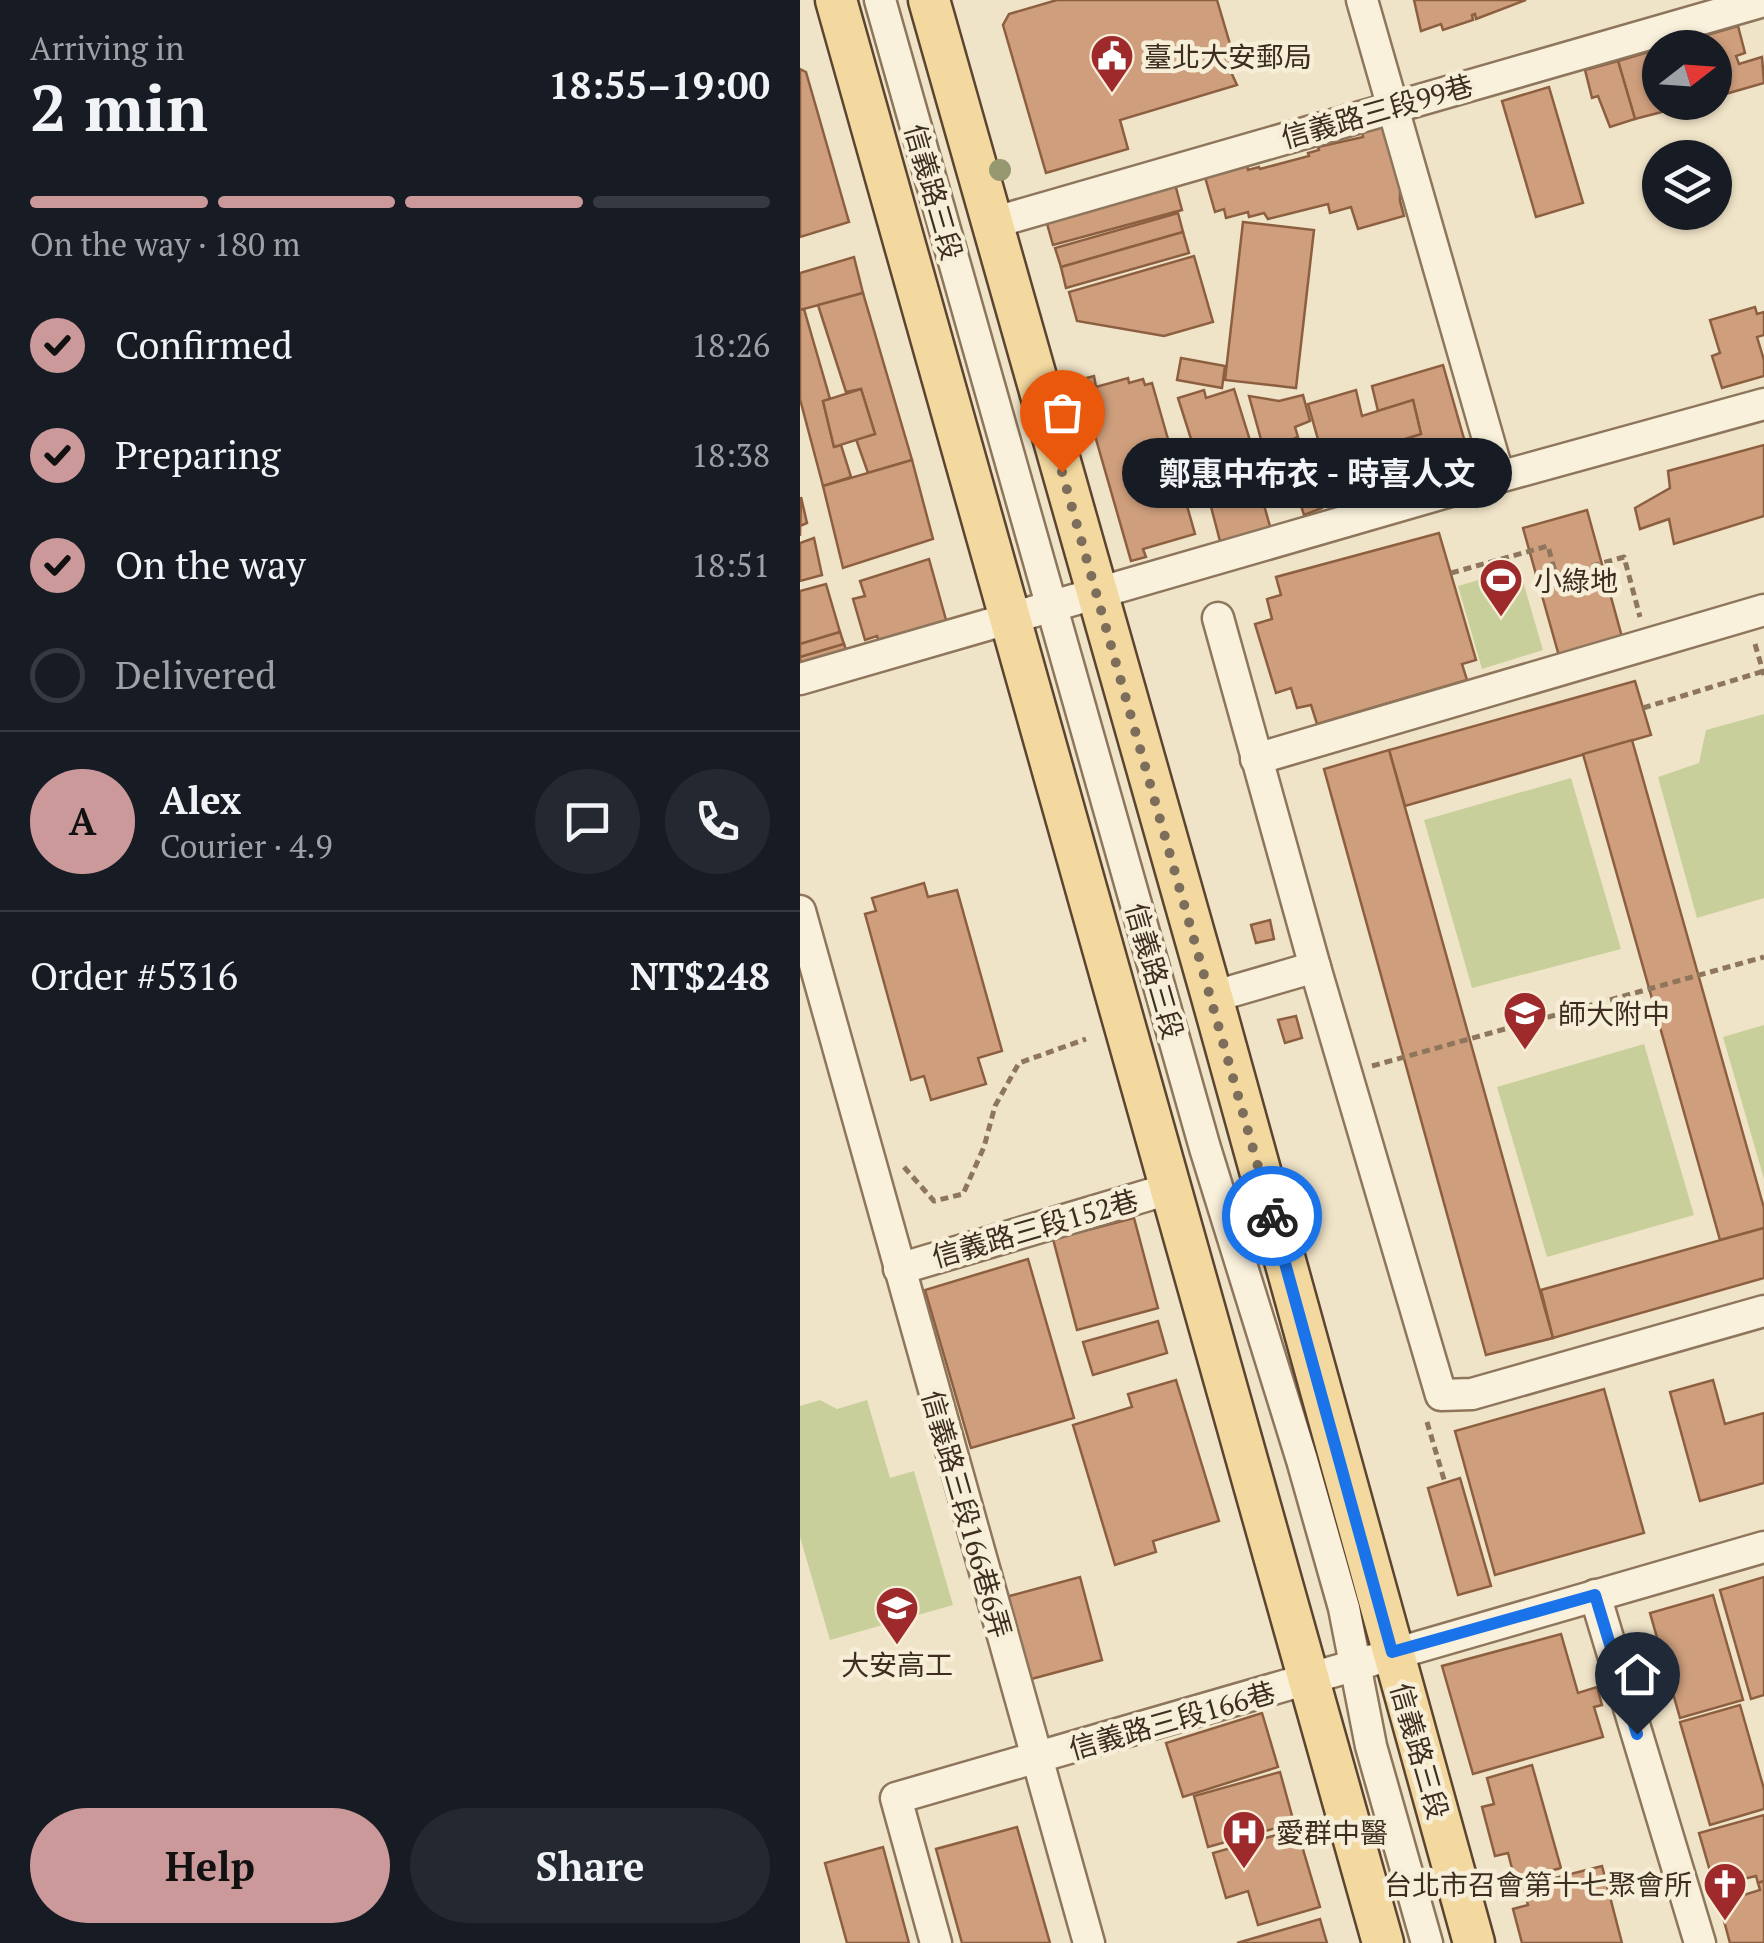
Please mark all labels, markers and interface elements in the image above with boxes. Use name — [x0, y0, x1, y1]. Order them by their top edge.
text: Arriving in — [30, 27, 184, 69]
north arrow — [1642, 30, 1732, 120]
map controls — [1642, 30, 1732, 230]
public building icon: 臺北大安郵局 — [1089, 33, 1135, 94]
place label: 臺北大安郵局 — [1144, 38, 1312, 75]
text: 18:55–19:00 — [548, 60, 770, 110]
text: 2 min — [30, 63, 208, 150]
street label: 信義路三段99巷 — [1277, 66, 1477, 156]
street label: 信義路三段 — [897, 120, 971, 264]
button: layers — [1642, 140, 1732, 230]
text: On the way · 180 m — [30, 223, 300, 265]
icon: check — [30, 318, 85, 373]
text: Confirmed — [115, 320, 293, 370]
text: 18:26 — [691, 324, 770, 366]
pin — [1020, 370, 1105, 473]
icon: bag — [1035, 385, 1090, 440]
icon: check — [30, 428, 85, 483]
text: Preparing — [115, 430, 281, 480]
text: 18:38 — [691, 434, 770, 476]
callout: 鄭惠中布衣 - 時喜人文 — [1122, 437, 1512, 507]
text: 鄭惠中布衣 - 時喜人文 — [1159, 452, 1475, 494]
icon: check — [30, 538, 85, 593]
text: On the way — [115, 540, 306, 590]
text: 18:51 — [691, 544, 770, 586]
sports icon: 小綠地 — [1478, 557, 1524, 618]
place label: 小綠地 — [1534, 562, 1618, 599]
text: Delivered — [115, 650, 276, 700]
button: chat — [535, 769, 640, 874]
button: phone — [665, 769, 770, 874]
text: Alex — [160, 775, 241, 825]
text: A — [69, 796, 96, 846]
text: Courier · 4.9 — [160, 825, 332, 867]
street label: 信義路三段 — [1118, 899, 1192, 1043]
text: Order #5316 — [30, 951, 238, 1001]
text: NT$248 — [630, 951, 770, 1001]
school or university icon: 師大附中 — [1502, 990, 1548, 1051]
place label: 師大附中 — [1558, 995, 1670, 1032]
courier — [1222, 1166, 1322, 1266]
street label: 信義路三段152巷 — [928, 1181, 1142, 1275]
icon: bike — [1245, 1189, 1300, 1244]
street label: 信義路三段166巷6弄 — [914, 1386, 1020, 1642]
school or university icon: 大安高工 — [874, 1585, 920, 1646]
pin — [1595, 1632, 1680, 1735]
place label: 大安高工 — [841, 1646, 953, 1683]
icon: home — [1610, 1647, 1665, 1702]
street label: 信義路三段166巷 — [1065, 1673, 1279, 1767]
street label: 信義路三段 — [1383, 1679, 1457, 1823]
button: Help — [30, 1808, 390, 1923]
button: Share — [410, 1808, 770, 1923]
hospital icon: 愛群中醫 — [1221, 1809, 1267, 1870]
place label: 愛群中醫 — [1276, 1814, 1388, 1851]
church icon: 台北市召會第十七聚會所 — [1702, 1861, 1748, 1922]
place label: 台北市召會第十七聚會所 — [1384, 1866, 1692, 1903]

